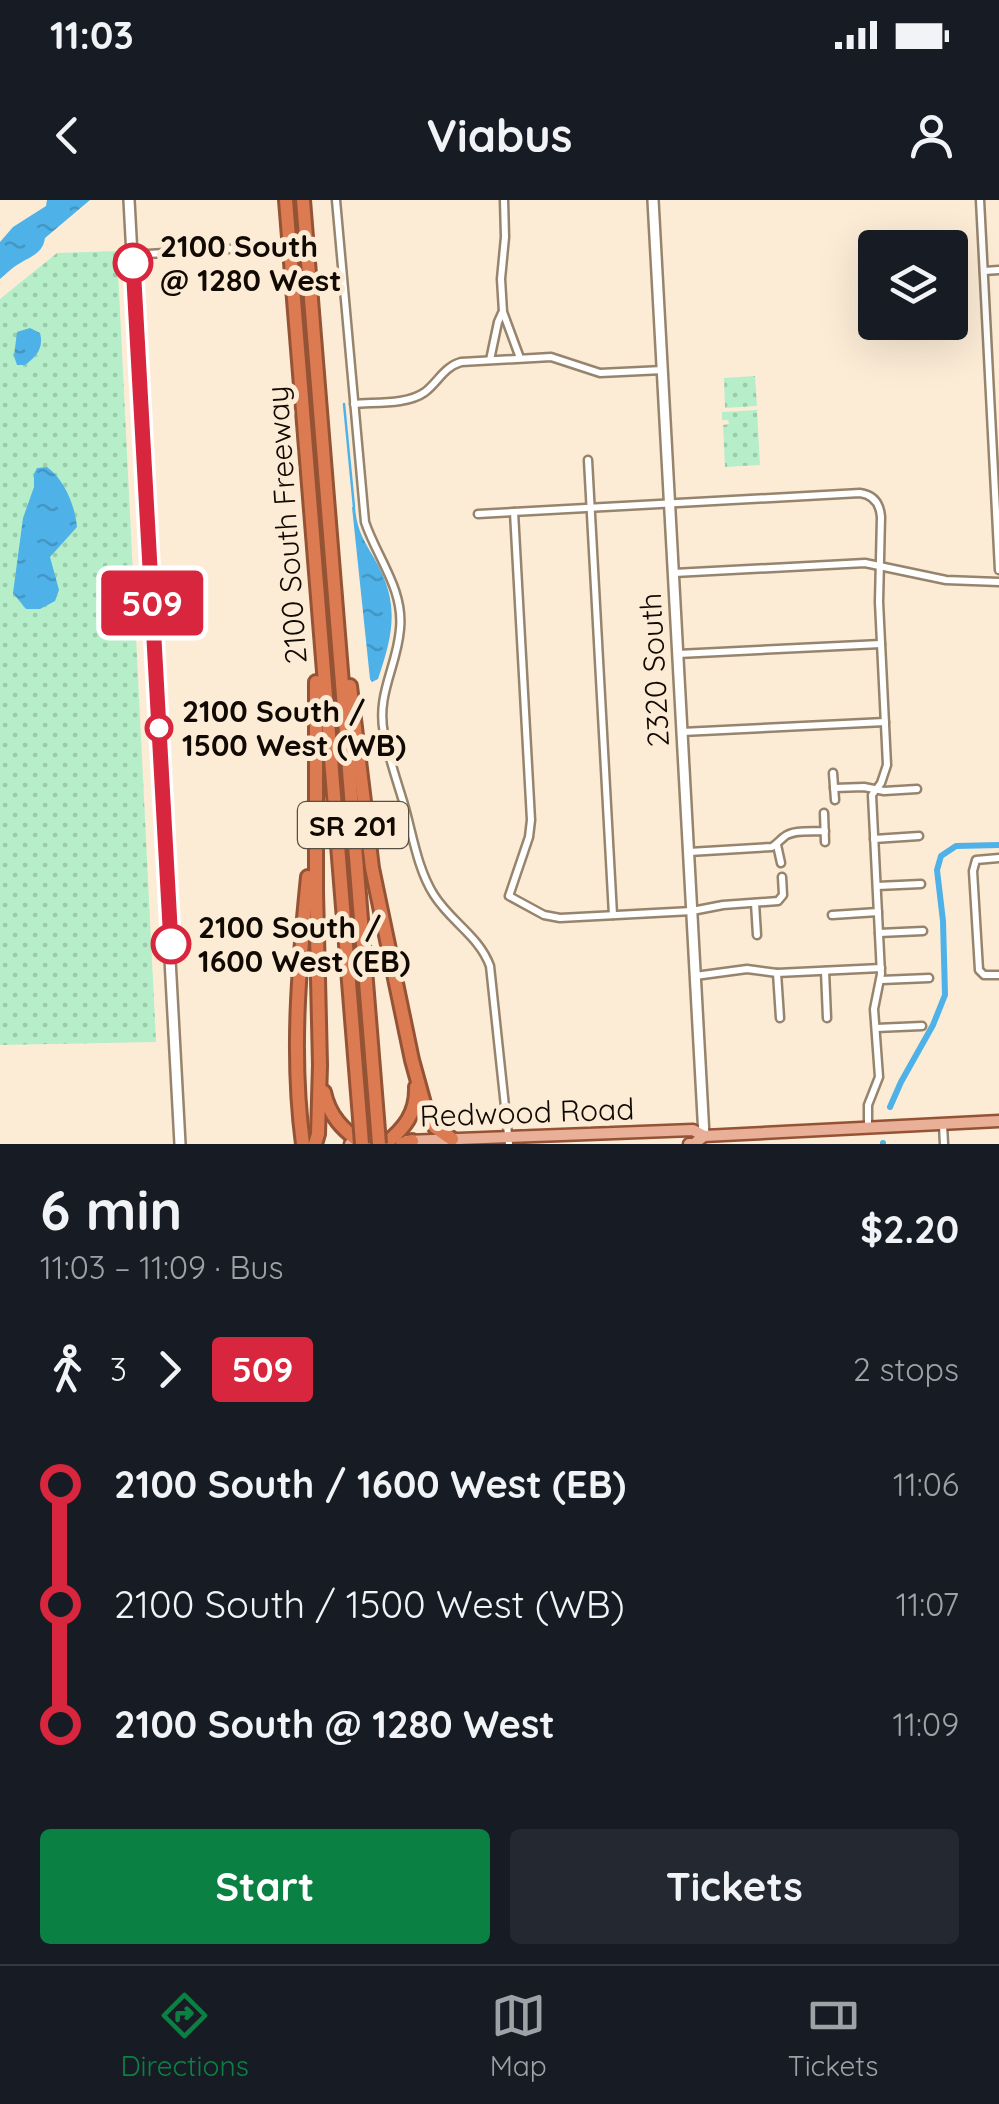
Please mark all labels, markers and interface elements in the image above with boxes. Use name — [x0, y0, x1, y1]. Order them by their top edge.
text: 11:03 — [50, 11, 134, 59]
text: Viabus — [427, 107, 572, 163]
icon: back — [40, 108, 95, 163]
icon: person — [904, 108, 959, 163]
place label: 2100 South @ 1280 West — [160, 227, 342, 299]
map controls — [858, 230, 968, 340]
button: layers — [858, 230, 968, 340]
marker: 2100 South @ 1280 West — [114, 244, 152, 282]
street label: 2100 South Freeway — [257, 385, 315, 665]
line badge: 509 — [94, 570, 210, 636]
text: 509 — [121, 581, 183, 625]
street label: 2320 South — [631, 592, 677, 748]
place label: 2100 South / 1500 West (WB) — [182, 692, 406, 764]
marker: 2100 South / 1500 West (WB) — [146, 715, 172, 741]
road number: SR 201 — [298, 802, 408, 848]
place label: 2100 South / 1600 West (EB) — [198, 908, 410, 980]
marker: 2100 South / 1600 West (EB) — [152, 925, 190, 963]
street label: Redwood Road — [419, 1089, 635, 1135]
text: 6 min — [40, 1175, 182, 1244]
text: $2.20 — [860, 1205, 959, 1253]
text: 11:03 – 11:09 · Bus — [40, 1247, 284, 1287]
icon: walk — [40, 1342, 95, 1397]
icon: forward — [142, 1342, 197, 1397]
text: 509 — [232, 1347, 293, 1391]
text: 3 — [110, 1349, 127, 1389]
text: 2 stops — [853, 1349, 959, 1389]
text: 2100 South / 1600 West (EB) — [114, 1460, 626, 1508]
text: 11:06 — [893, 1464, 959, 1504]
text: 2100 South / 1500 West (WB) — [114, 1580, 625, 1628]
text: 11:07 — [896, 1584, 959, 1624]
text: 2100 South @ 1280 West — [114, 1700, 555, 1748]
text: 11:09 — [892, 1704, 959, 1744]
button: Start — [40, 1829, 490, 1944]
button: Tickets — [510, 1829, 959, 1944]
tab: Directions — [120, 1988, 249, 2083]
tab: Map — [490, 1988, 547, 2083]
tab: Tickets — [788, 1988, 879, 2083]

